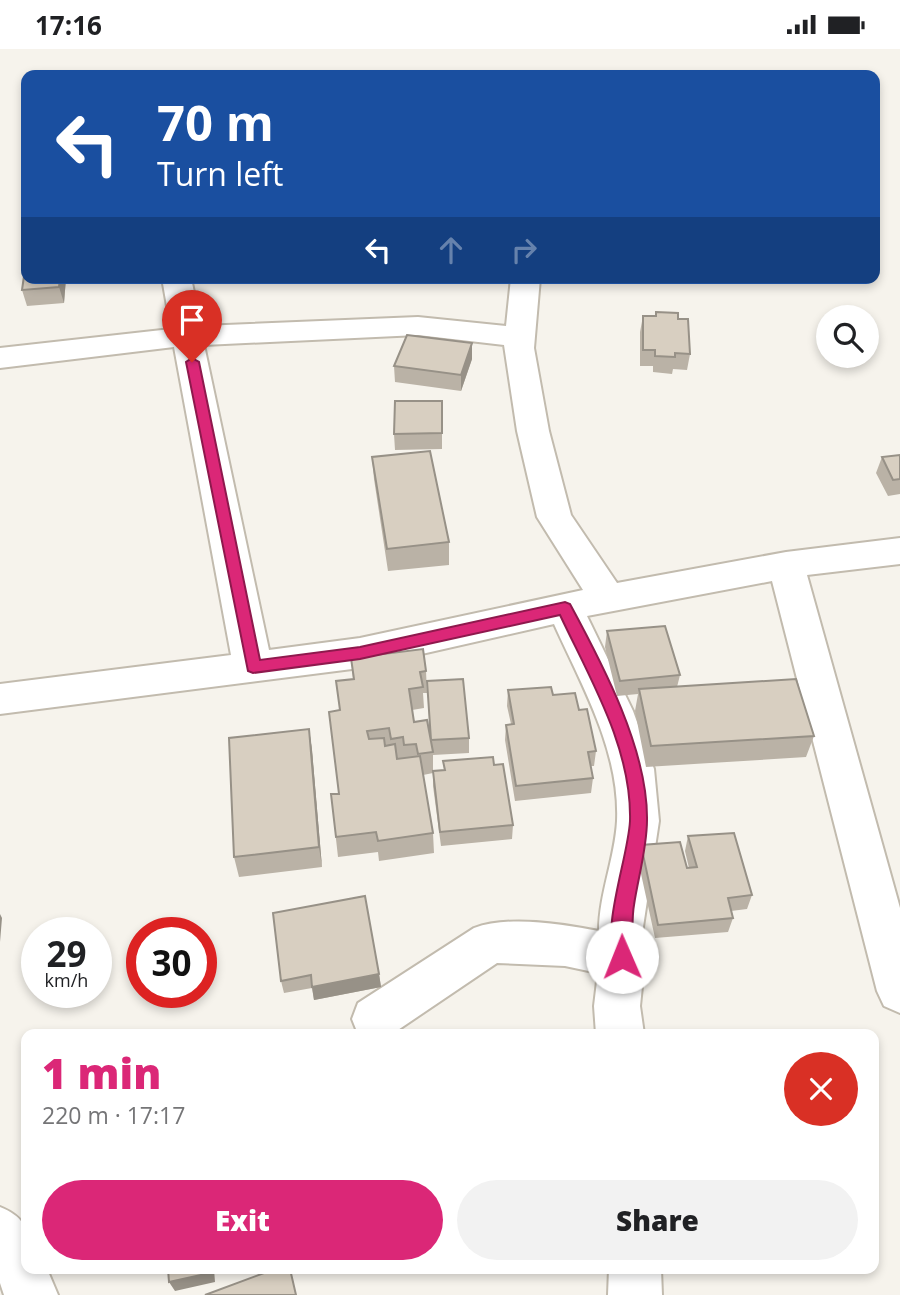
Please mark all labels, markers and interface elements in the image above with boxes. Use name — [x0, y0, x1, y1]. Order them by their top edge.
text: 17:16 — [35, 7, 102, 43]
text: 70 m — [157, 89, 274, 155]
icon: left — [42, 98, 133, 189]
text: Turn left — [157, 152, 283, 195]
icon: left — [359, 231, 397, 269]
icon: ahead — [432, 231, 470, 269]
icon: right — [505, 231, 543, 269]
pin — [162, 290, 222, 362]
icon: arrive — [173, 301, 211, 339]
map controls — [816, 305, 879, 368]
button: search — [816, 305, 879, 368]
speed limit sign: 30 — [126, 917, 217, 1008]
position arrow — [585, 920, 659, 994]
text: 29 — [46, 930, 87, 977]
text: km/h — [45, 968, 88, 992]
text: 1 min — [42, 1044, 161, 1101]
button: close — [784, 1052, 858, 1126]
text: 220 m · 17:17 — [42, 1099, 185, 1131]
button: Exit — [42, 1180, 443, 1260]
button: Share — [457, 1180, 858, 1260]

